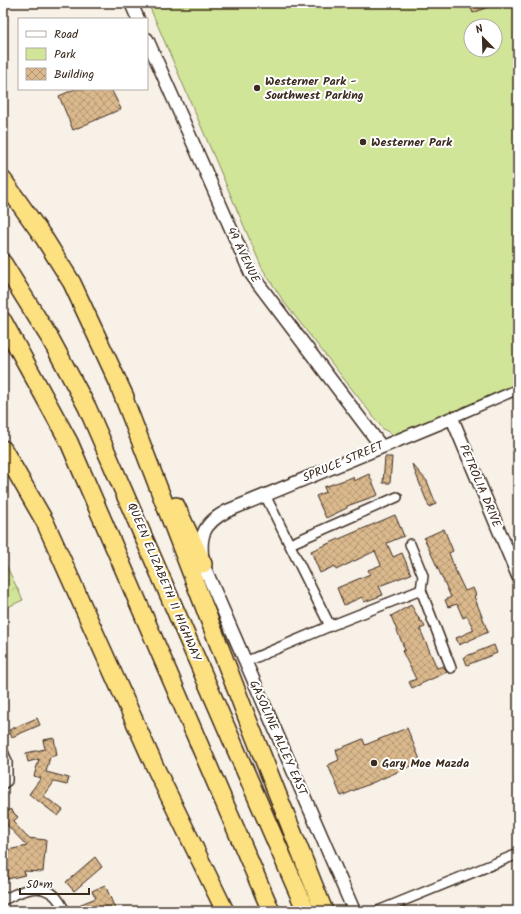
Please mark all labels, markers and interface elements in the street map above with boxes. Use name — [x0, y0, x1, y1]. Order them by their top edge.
legend — [18, 18, 148, 90]
north arrow — [463, 18, 503, 58]
text: N — [473, 20, 486, 39]
text: Road — [54, 25, 79, 44]
text: Park — [54, 45, 76, 64]
text: Building — [54, 65, 94, 84]
place label: Westerner Park - Southwest Parking — [265, 72, 364, 105]
marker: Westerner Park - Southwest Parking — [252, 83, 262, 93]
place label: Westerner Park — [371, 133, 453, 152]
marker: Westerner Park — [358, 137, 368, 147]
street label: 49 AVENUE — [221, 224, 265, 287]
street label: SPRUCE STREET — [300, 436, 388, 488]
street label: PETROLIA DRIVE — [454, 442, 506, 531]
street label: QUEEN ELIZABETH II HIGHWAY — [122, 500, 207, 665]
street label: GASOLINE ALLEY EAST — [244, 677, 313, 800]
place label: Gary Moe Mazda — [382, 754, 469, 773]
marker: Gary Moe Mazda — [369, 758, 379, 768]
scale bar — [20, 870, 89, 896]
text: 50 m — [26, 875, 53, 894]

